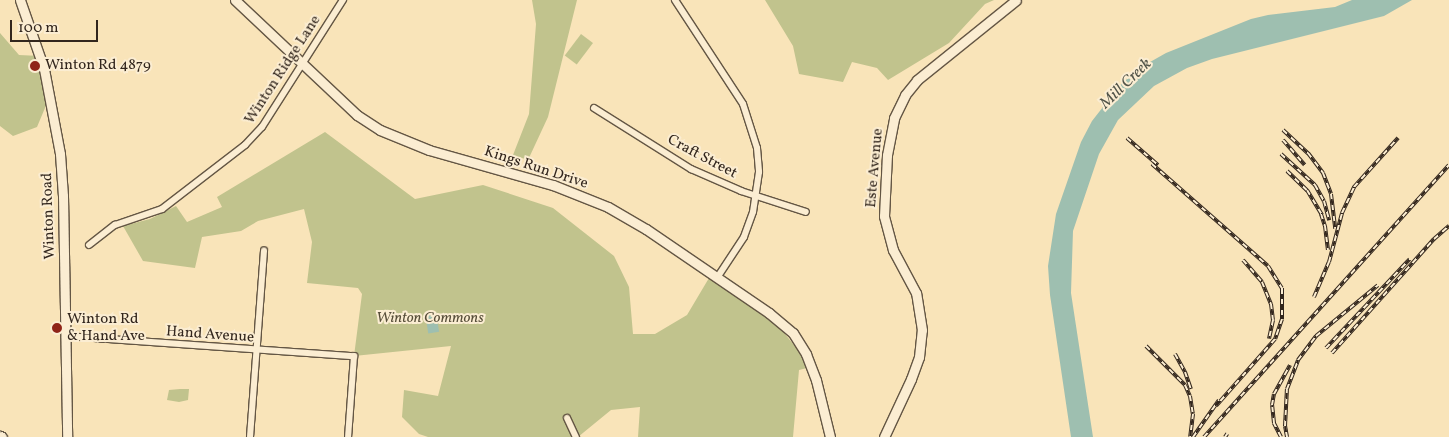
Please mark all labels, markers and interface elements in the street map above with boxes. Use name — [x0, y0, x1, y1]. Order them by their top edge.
scale bar — [12, 10, 100, 42]
street label: Winton Ridge Lane — [241, 12, 325, 128]
text: 100 m — [18, 18, 58, 39]
water label: Mill Creek — [1096, 55, 1156, 113]
place label: Winton Rd 4879 — [45, 57, 151, 75]
marker: Winton Rd 4879 — [29, 60, 41, 72]
street label: Este Avenue — [863, 128, 887, 208]
street label: Craft Street — [664, 131, 740, 183]
street label: Kings Run Drive — [482, 143, 590, 193]
street label: Winton Road — [38, 172, 60, 260]
place label: Winton Rd & Hand Ave — [67, 310, 145, 345]
park label: Winton Commons — [376, 310, 484, 328]
marker: Winton Rd & Hand Ave — [51, 322, 63, 334]
street label: Hand Avenue — [165, 323, 255, 347]

